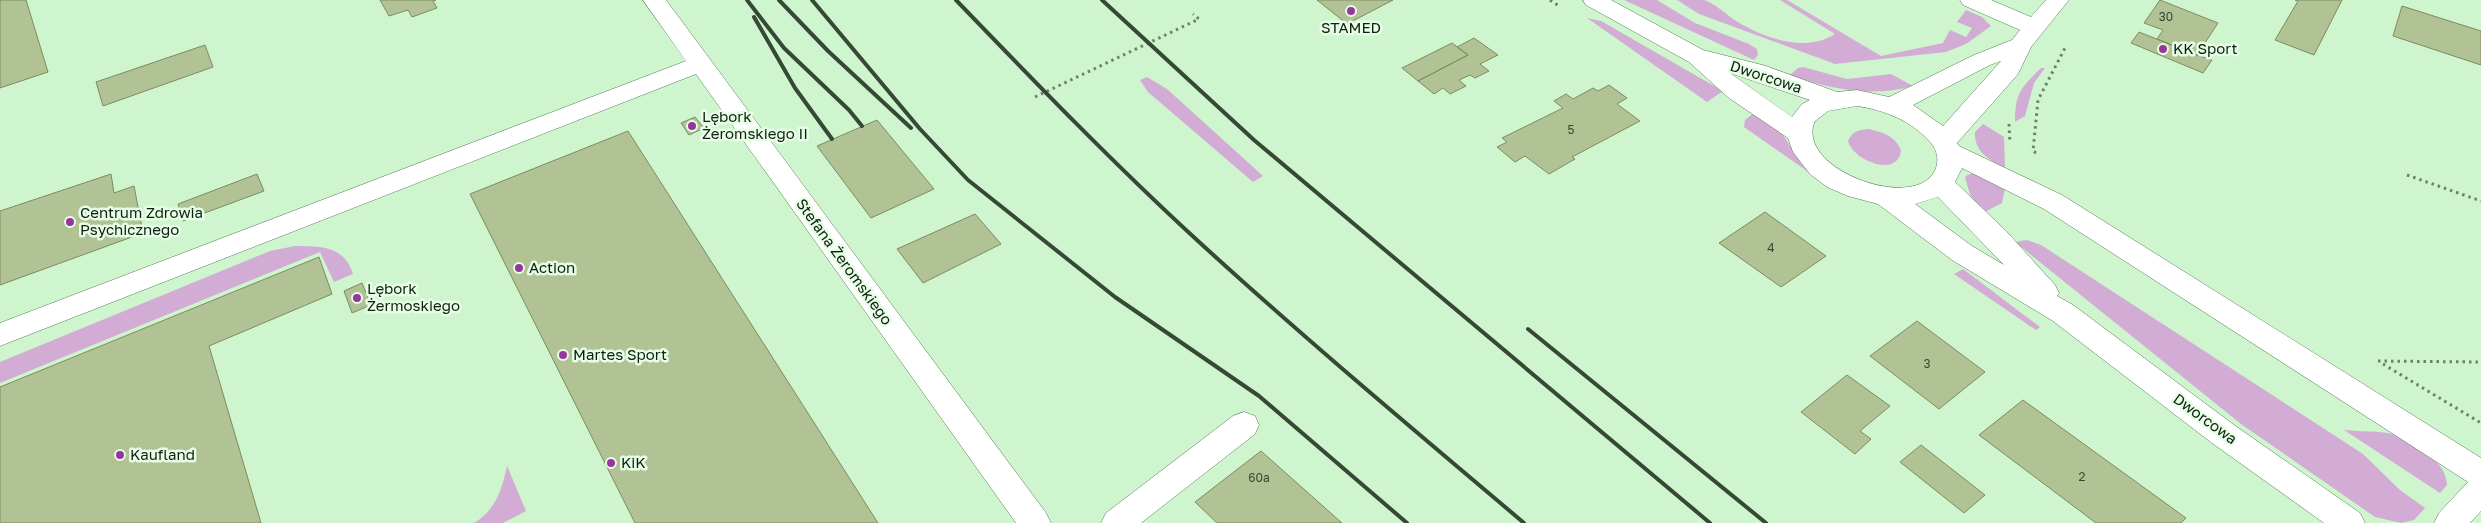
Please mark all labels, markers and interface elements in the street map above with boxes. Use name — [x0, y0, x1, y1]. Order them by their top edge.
marker: STAMED — [1345, 5, 1357, 17]
house number: 30 — [2159, 9, 2173, 24]
place label: STAMED — [1321, 18, 1381, 36]
place label: KK Sport — [2173, 39, 2237, 57]
marker: KK Sport — [2157, 43, 2169, 55]
street label: Dworcowa — [1728, 56, 1805, 96]
place label: Lębork Żeromskiego II — [702, 107, 808, 142]
marker: Lębork Żeromskiego II — [686, 120, 698, 132]
house number: 5 — [1568, 122, 1575, 137]
street label: Stefana Żeromskiego — [793, 195, 897, 328]
place label: Centrum Zdrowia Psychicznego — [80, 203, 203, 238]
marker: Centrum Zdrowia Psychicznego — [64, 216, 76, 228]
house number: 4 — [1767, 240, 1775, 255]
place label: Action — [529, 258, 575, 276]
marker: Action — [513, 262, 525, 274]
place label: Lębork Żermoskiego — [367, 279, 460, 314]
marker: Lębork Żermoskiego — [351, 292, 363, 304]
place label: Martes Sport — [573, 345, 667, 363]
marker: Martes Sport — [557, 349, 569, 361]
house number: 3 — [1923, 356, 1931, 371]
street label: Dworcowa — [2170, 389, 2241, 447]
place label: Kaufland — [130, 445, 195, 463]
marker: Kaufland — [114, 449, 126, 461]
place label: KiK — [621, 453, 646, 471]
marker: KiK — [605, 457, 617, 469]
house number: 2 — [2079, 469, 2086, 484]
house number: 60a — [1248, 470, 1270, 485]

